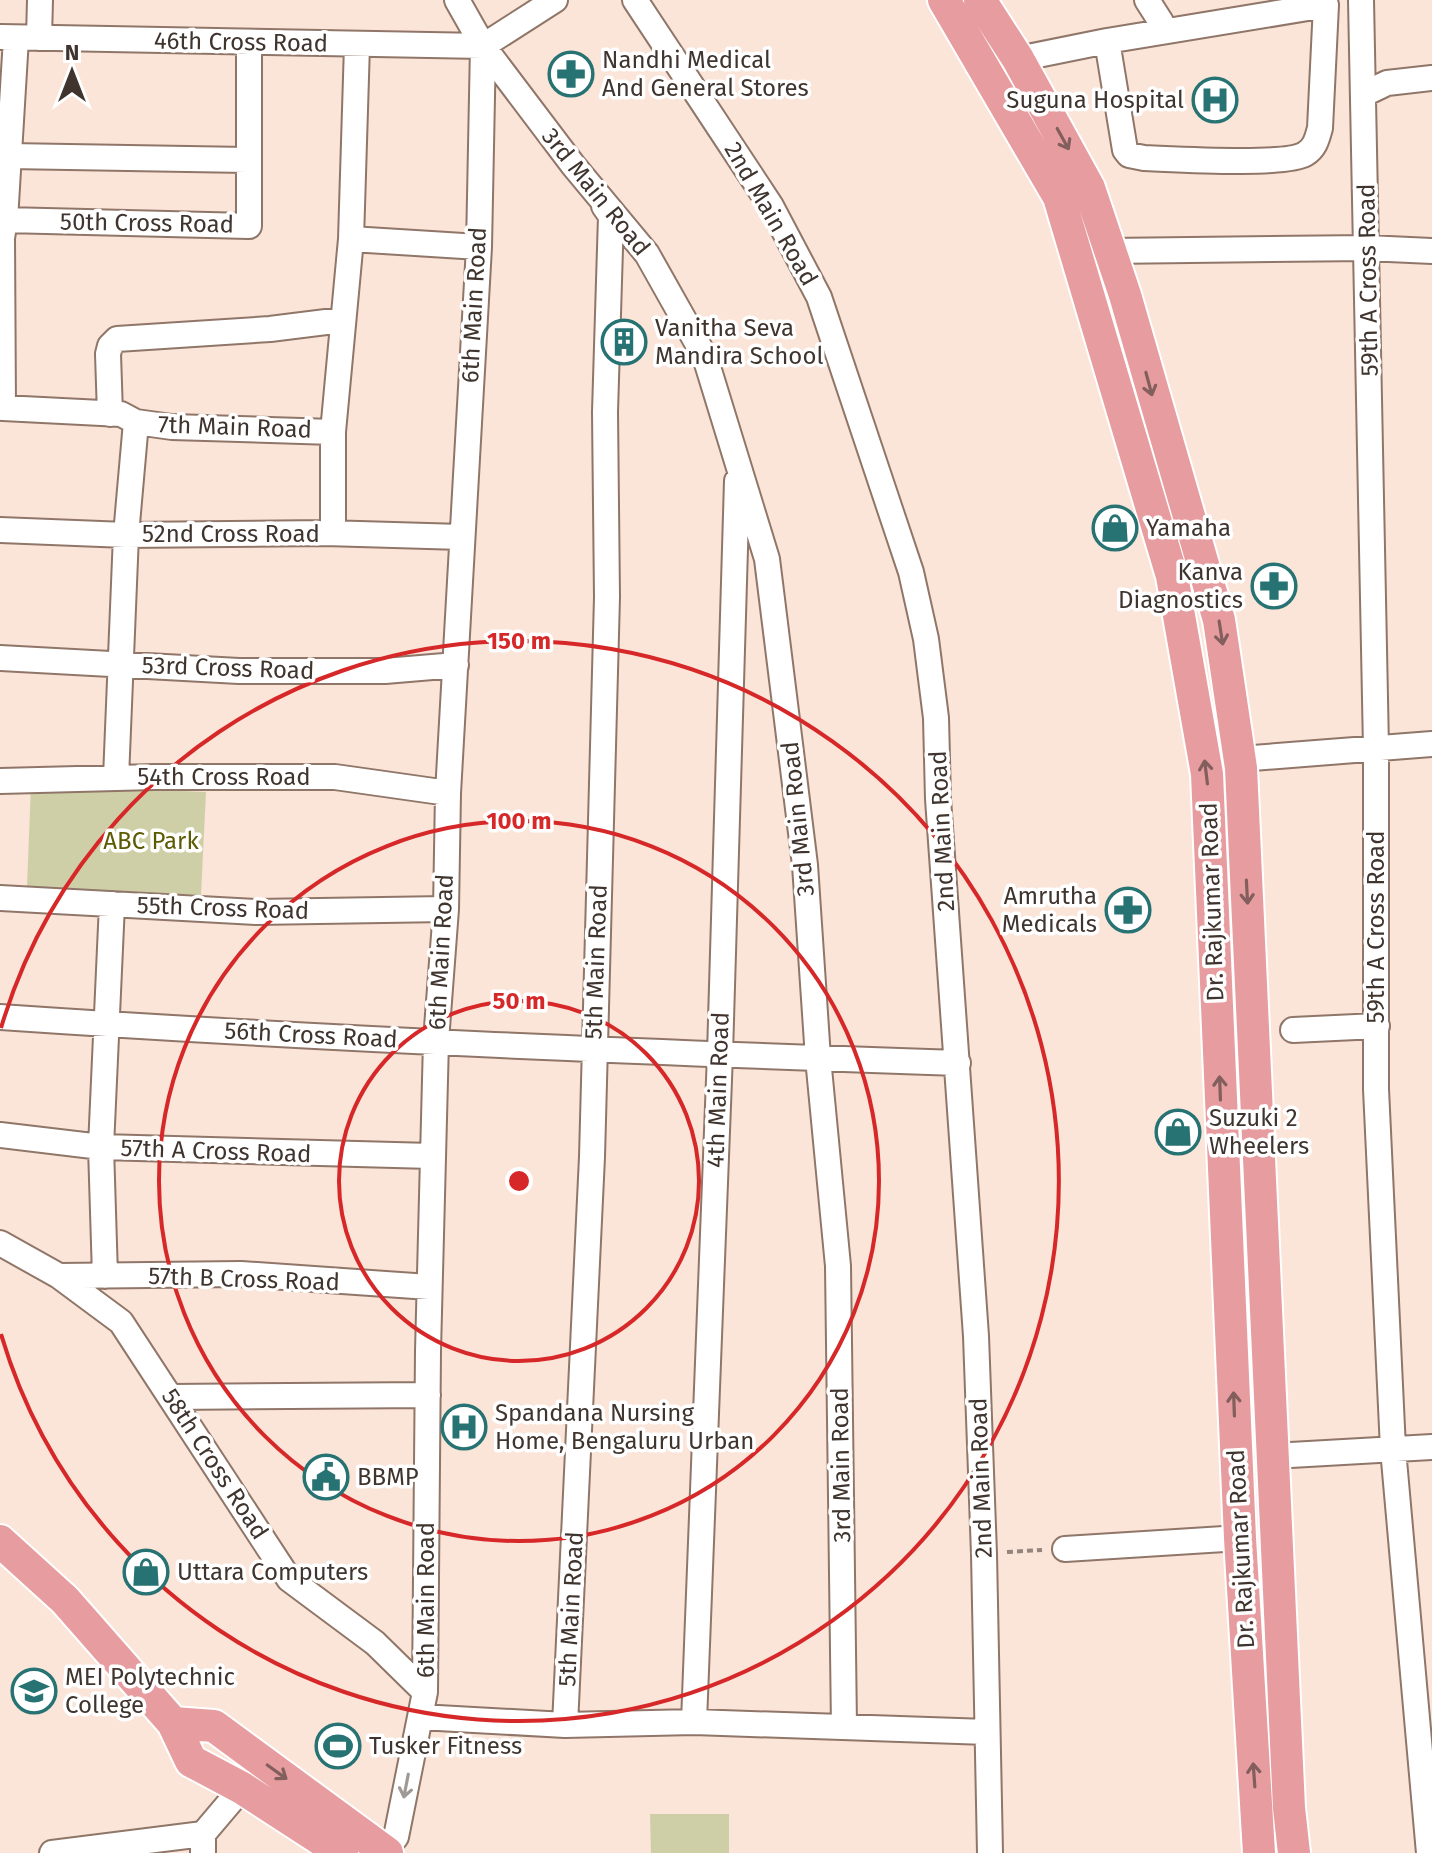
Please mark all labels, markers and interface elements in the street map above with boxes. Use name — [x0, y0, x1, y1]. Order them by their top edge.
street label: 46th Cross Road — [154, 26, 328, 58]
north arrow — [32, 32, 112, 112]
text: N — [65, 39, 79, 66]
place label: Nandhi Medical And General Stores — [602, 46, 809, 102]
pharmacy icon: Nandhi Medical And General Stores — [547, 50, 595, 98]
hospital icon: Suguna Hospital — [1191, 76, 1239, 124]
place label: Suguna Hospital — [1006, 86, 1184, 114]
street label: 3rd Main Road — [536, 123, 656, 261]
one-way arrow — [1055, 127, 1071, 151]
street label: 2nd Main Road — [719, 137, 823, 291]
street label: 59th A Cross Road — [1352, 183, 1384, 377]
street label: 50th Cross Road — [60, 207, 234, 239]
street label: 6th Main Road — [456, 226, 492, 384]
place label: Vanitha Seva Mandira School — [655, 314, 823, 370]
building icon: Vanitha Seva Mandira School — [600, 318, 648, 366]
one-way arrow — [1142, 370, 1157, 396]
street label: 7th Main Road — [158, 410, 312, 444]
shop icon: Yamaha — [1091, 504, 1139, 552]
place label: Yamaha — [1146, 514, 1231, 542]
street label: 52nd Cross Road — [142, 520, 320, 548]
place label: Kanva Diagnostics — [1118, 558, 1243, 614]
pharmacy icon: Kanva Diagnostics — [1250, 562, 1298, 610]
one-way arrow — [1214, 620, 1229, 645]
text: 150 m — [487, 627, 551, 655]
street label: 53rd Cross Road — [141, 651, 315, 685]
street label: 3rd Main Road — [776, 740, 820, 898]
street label: 2nd Main Road — [924, 750, 960, 912]
one-way arrow — [1198, 760, 1213, 786]
street label: 54th Cross Road — [137, 763, 311, 791]
street label: Dr. Rajkumar Road — [1195, 802, 1229, 1002]
text: 100 m — [486, 807, 552, 835]
park label: ABC Park — [103, 827, 199, 855]
street label: 59th A Cross Road — [1362, 831, 1390, 1023]
street label: 6th Main Road — [423, 873, 459, 1031]
one-way arrow — [1240, 878, 1255, 905]
place label: Amrutha Medicals — [1002, 882, 1097, 938]
street label: 5th Main Road — [579, 884, 613, 1040]
pharmacy icon: Amrutha Medicals — [1104, 886, 1152, 934]
street label: 55th Cross Road — [136, 891, 310, 925]
text: 50 m — [493, 987, 545, 1015]
street label: 4th Main Road — [701, 1011, 735, 1169]
street label: 56th Cross Road — [224, 1016, 398, 1054]
one-way arrow — [1213, 1075, 1228, 1102]
place label: Suzuki 2 Wheelers — [1209, 1104, 1309, 1160]
shop icon: Suzuki 2 Wheelers — [1154, 1108, 1202, 1156]
street label: 57th A Cross Road — [120, 1134, 312, 1168]
centre of rings — [505, 1167, 533, 1195]
street label: 57th B Cross Road — [148, 1262, 340, 1296]
street label: 58th Cross Road — [156, 1383, 274, 1545]
street label: 3rd Main Road — [826, 1387, 856, 1543]
one-way arrow — [1226, 1391, 1241, 1418]
street label: 2nd Main Road — [964, 1397, 998, 1559]
place label: Spandana Nursing Home, Bengaluru Urban — [495, 1399, 754, 1455]
hospital icon: Spandana Nursing Home, Bengaluru Urban — [440, 1403, 488, 1451]
street label: Dr. Rajkumar Road — [1222, 1449, 1260, 1649]
public building icon: BBMP — [302, 1453, 350, 1501]
place label: BBMP — [357, 1463, 419, 1491]
street label: 6th Main Road — [412, 1522, 440, 1678]
street label: 5th Main Road — [553, 1531, 589, 1687]
shop icon: Uttara Computers — [122, 1548, 170, 1596]
place label: Uttara Computers — [177, 1558, 368, 1586]
place label: MEI Polytechnic College — [65, 1663, 235, 1719]
school or university icon: MEI Polytechnic College — [10, 1667, 58, 1715]
sports icon: Tusker Fitness — [314, 1722, 362, 1770]
place label: Tusker Fitness — [369, 1732, 522, 1760]
one-way arrow — [1247, 1762, 1262, 1789]
one-way arrow — [265, 1764, 287, 1780]
one-way arrow — [398, 1773, 413, 1799]

